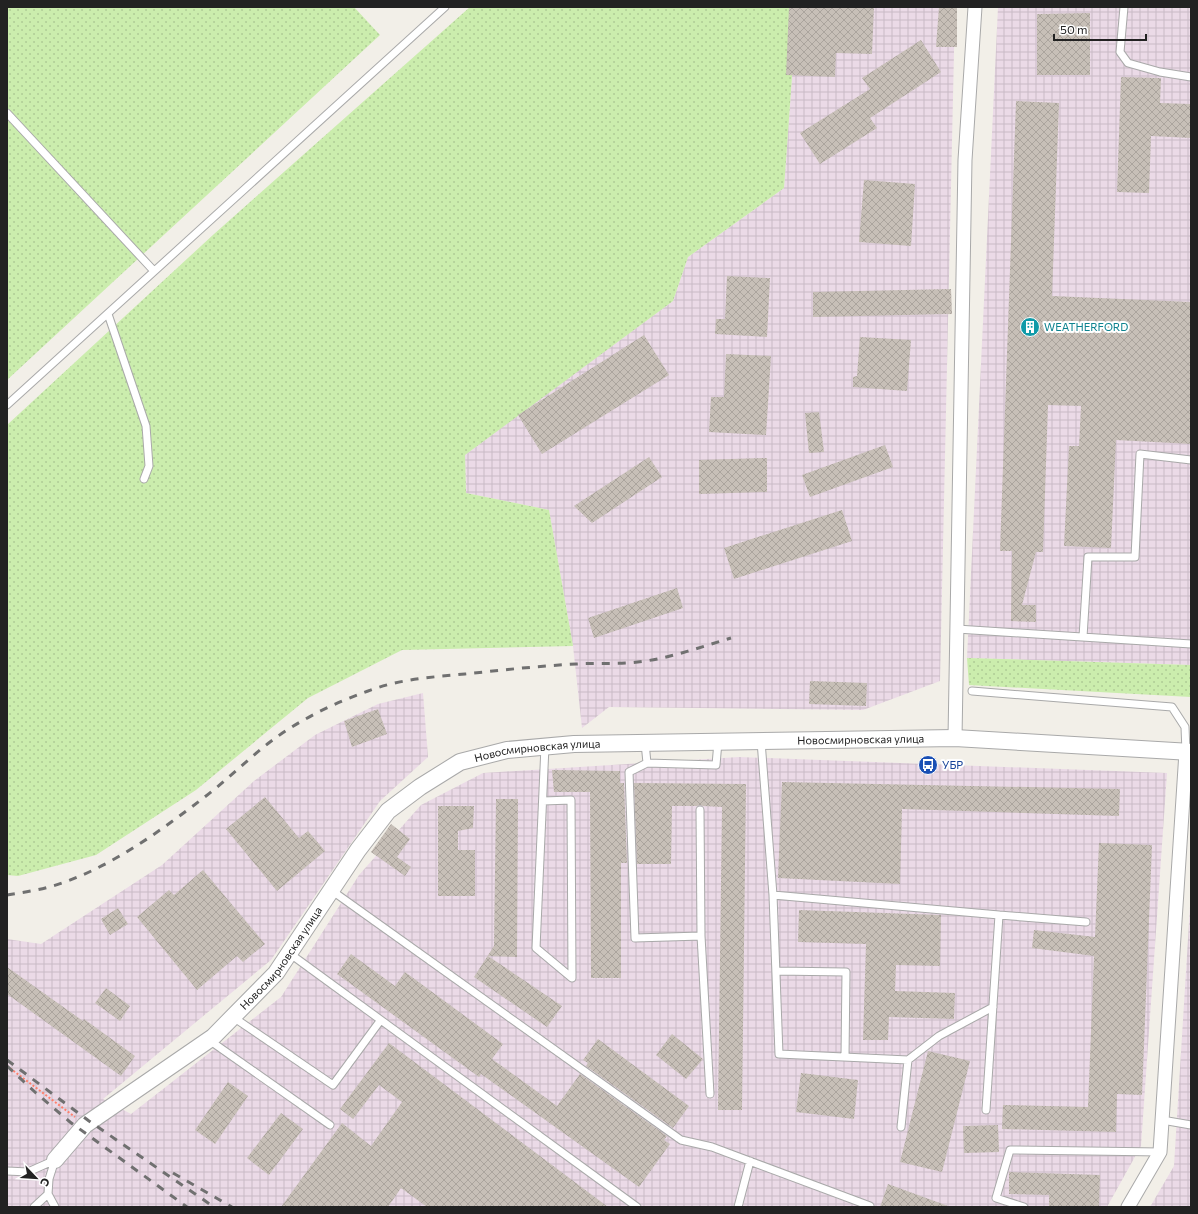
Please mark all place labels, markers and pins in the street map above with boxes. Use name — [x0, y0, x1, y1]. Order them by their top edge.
building icon: WEATHERFORD — [1019, 316, 1041, 338]
place label: WEATHERFORD — [1044, 320, 1128, 333]
bus stop icon: УБР — [917, 754, 939, 776]
place label: УБР — [942, 758, 963, 771]

